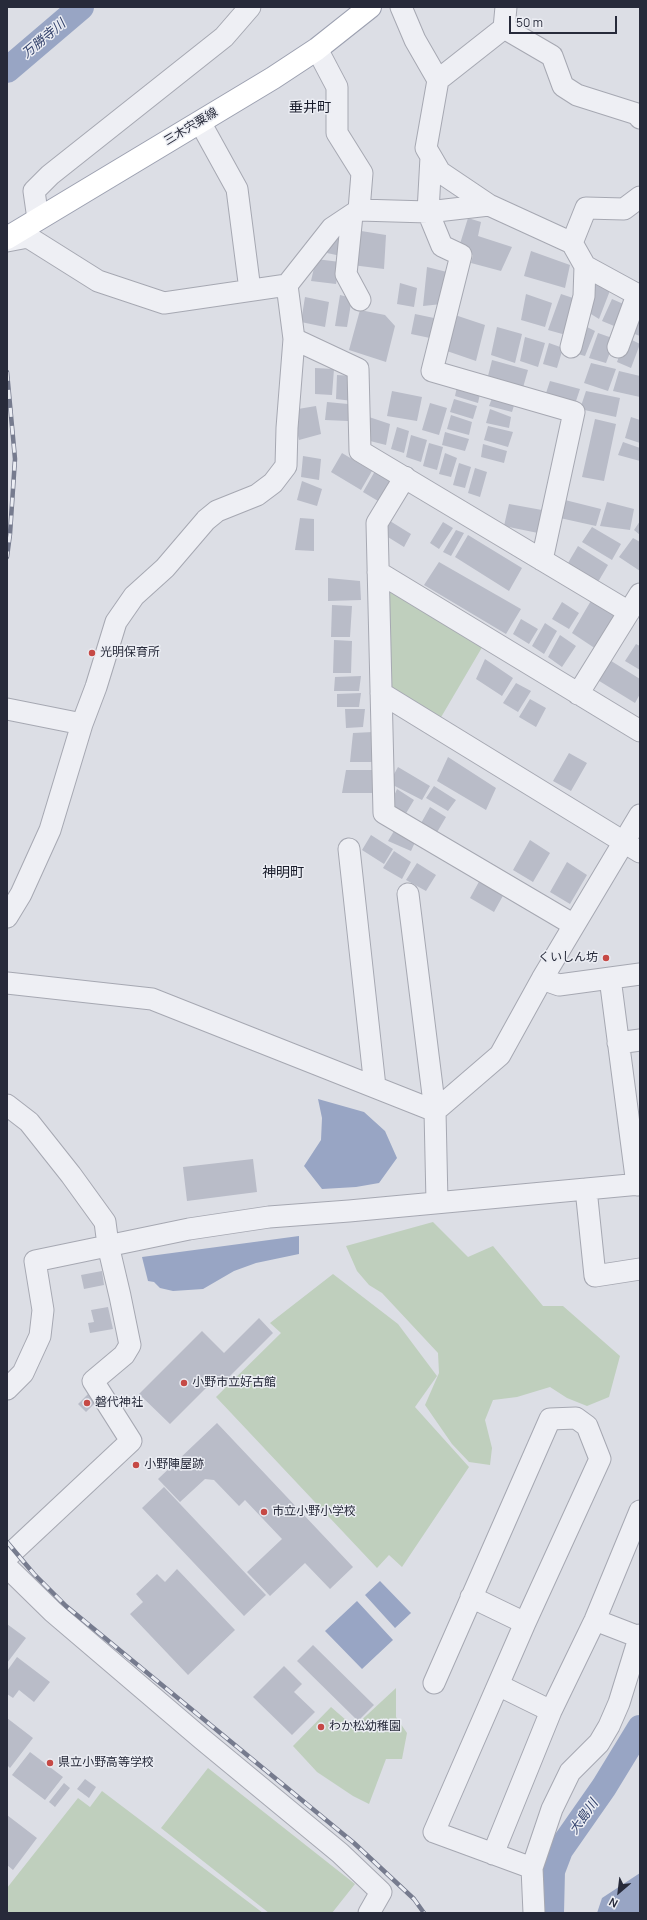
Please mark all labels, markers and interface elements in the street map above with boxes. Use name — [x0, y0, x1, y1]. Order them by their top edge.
scale bar — [511, 8, 619, 34]
text: 50 m — [516, 14, 543, 31]
water label: 万勝寺川 — [19, 16, 69, 62]
district label: 垂井町 — [289, 100, 331, 116]
street label: 三木宍粟線 — [162, 105, 220, 149]
place label: 光明保育所 — [100, 646, 160, 660]
marker: 光明保育所 — [87, 648, 97, 658]
district label: 神明町 — [262, 865, 304, 881]
place label: くいしん坊 — [538, 951, 598, 965]
marker: くいしん坊 — [601, 953, 611, 963]
place label: 小野市立好古館 — [192, 1376, 276, 1390]
marker: 小野市立好古館 — [179, 1378, 189, 1388]
place label: 磐代神社 — [95, 1396, 143, 1410]
marker: 磐代神社 — [82, 1398, 92, 1408]
place label: 小野陣屋跡 — [144, 1458, 204, 1472]
marker: 小野陣屋跡 — [131, 1460, 141, 1470]
place label: 市立小野小学校 — [272, 1505, 356, 1519]
marker: 市立小野小学校 — [259, 1507, 269, 1517]
place label: わか松幼稚園 — [329, 1720, 401, 1734]
marker: わか松幼稚園 — [316, 1722, 326, 1732]
place label: 県立小野高等学校 — [58, 1756, 154, 1770]
marker: 県立小野高等学校 — [45, 1758, 55, 1768]
water label: 大島川 — [566, 1797, 602, 1837]
north arrow — [599, 1872, 639, 1912]
text: N — [606, 1895, 620, 1912]

